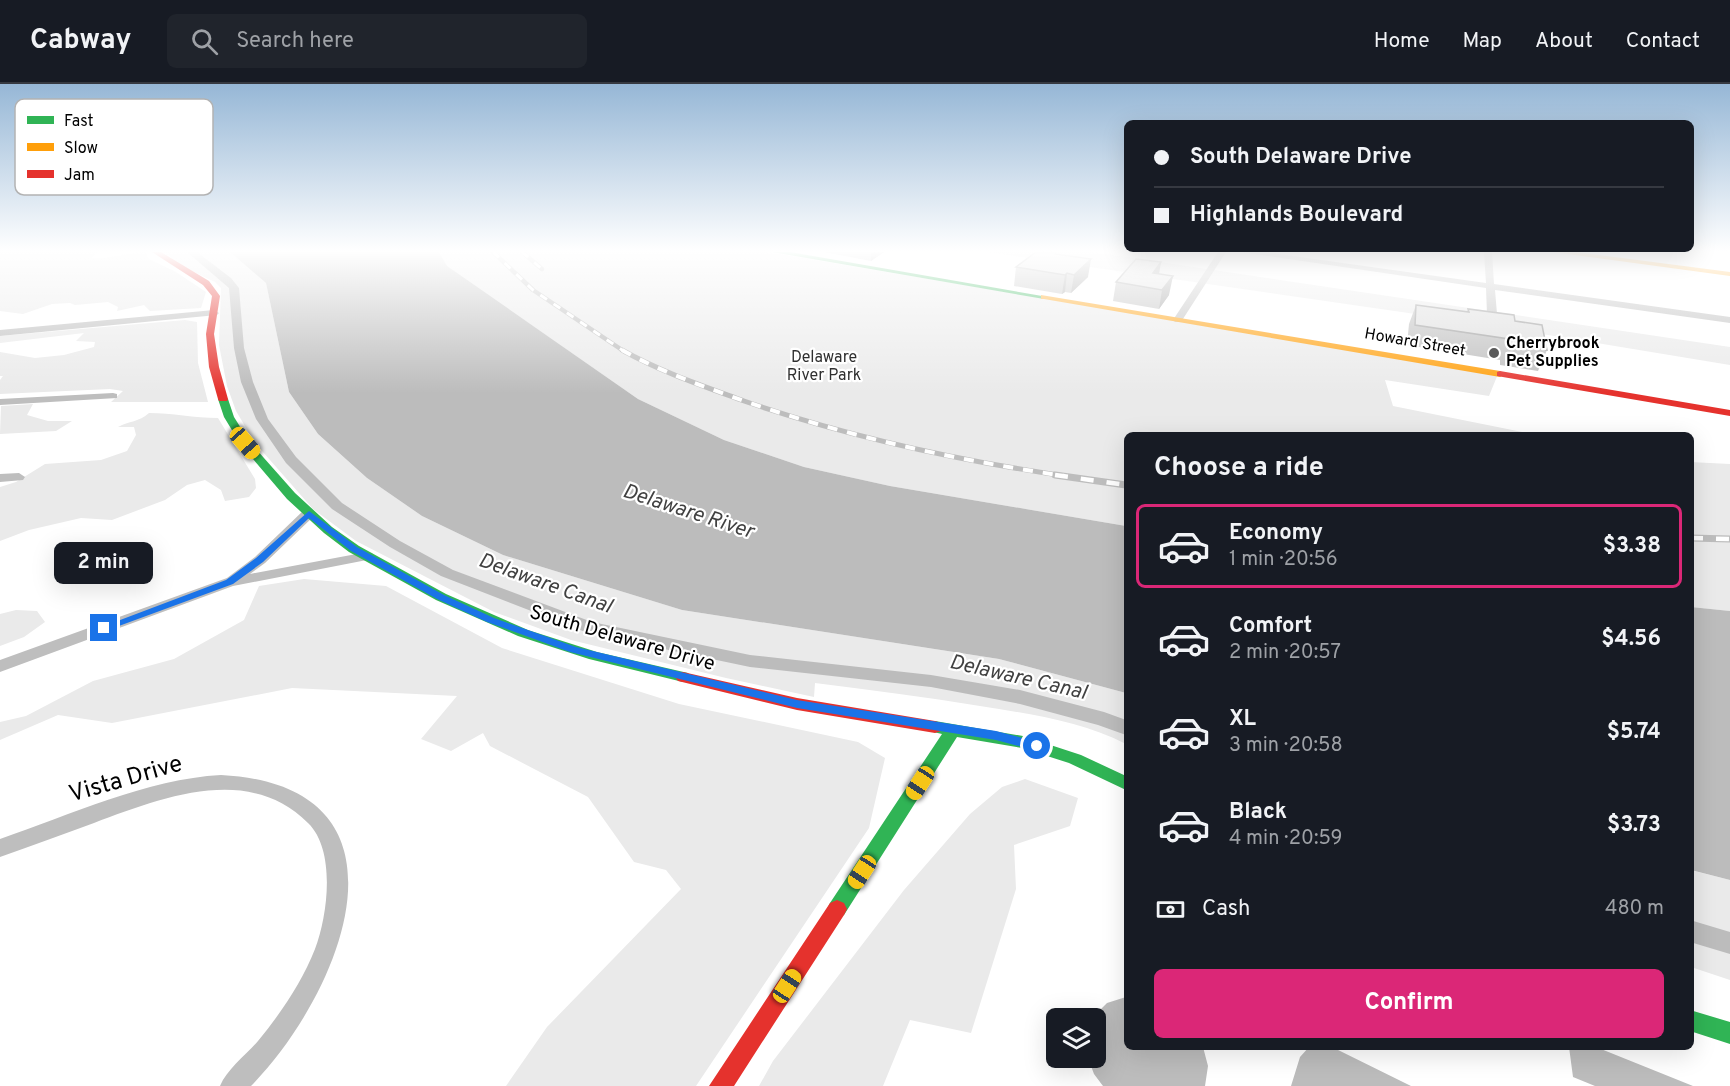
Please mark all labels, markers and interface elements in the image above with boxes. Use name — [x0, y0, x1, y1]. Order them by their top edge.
search box — [167, 14, 587, 68]
text: Cabway — [30, 23, 131, 59]
icon: search — [188, 25, 221, 58]
text: Search here — [236, 28, 354, 55]
text: Home — [1374, 28, 1430, 55]
text: Map — [1463, 28, 1502, 55]
text: About — [1535, 28, 1593, 55]
text: Contact — [1626, 28, 1700, 55]
legend — [15, 99, 213, 195]
text: Fast — [64, 112, 94, 132]
text: Slow — [64, 139, 98, 159]
text: South Delaware Drive — [1190, 144, 1412, 171]
text: Jam — [64, 166, 95, 186]
text: Highlands Boulevard — [1190, 202, 1403, 229]
street label: Howard Street — [1363, 324, 1467, 362]
place label: Cherrybrook Pet Supplies — [1506, 334, 1600, 372]
marker: Cherrybrook Pet Supplies — [1487, 346, 1501, 360]
park label: Delaware River Park — [787, 348, 861, 386]
car — [226, 424, 264, 462]
text: Choose a ride — [1154, 451, 1324, 485]
water label: Delaware River — [619, 478, 759, 547]
icon: car — [1157, 519, 1211, 573]
text: Economy — [1229, 520, 1323, 547]
text: $3.38 — [1603, 533, 1661, 560]
callout: 2 min — [54, 541, 154, 583]
water label: Delaware Canal — [475, 547, 617, 621]
text: 1 min · 20:56 — [1229, 547, 1338, 573]
text: 2 min — [77, 550, 130, 576]
street label: South Delaware Drive — [526, 600, 718, 678]
icon: car — [1157, 612, 1211, 666]
text: Comfort — [1229, 613, 1312, 640]
route end — [90, 614, 117, 641]
text: $4.56 — [1601, 626, 1661, 653]
text: 2 min · 20:57 — [1229, 640, 1341, 666]
water label: Delaware Canal — [947, 649, 1091, 707]
icon: car — [1157, 705, 1211, 759]
text: XL — [1229, 706, 1256, 733]
text: $5.74 — [1607, 719, 1661, 746]
route start — [1023, 732, 1050, 759]
text: 3 min · 20:58 — [1229, 733, 1343, 759]
street label: Vista Drive — [66, 749, 186, 811]
car — [903, 763, 937, 803]
icon: car — [1157, 798, 1211, 852]
text: Black — [1229, 799, 1287, 826]
text: $3.73 — [1607, 812, 1661, 839]
text: 4 min · 20:59 — [1229, 826, 1343, 852]
car — [845, 852, 879, 892]
icon: cash — [1154, 893, 1187, 926]
text: Cash — [1202, 896, 1251, 923]
text: 480 m — [1605, 896, 1664, 922]
car — [770, 966, 804, 1006]
button: Confirm — [1154, 969, 1664, 1038]
map controls — [1046, 1008, 1106, 1068]
button: layers — [1046, 1008, 1106, 1068]

